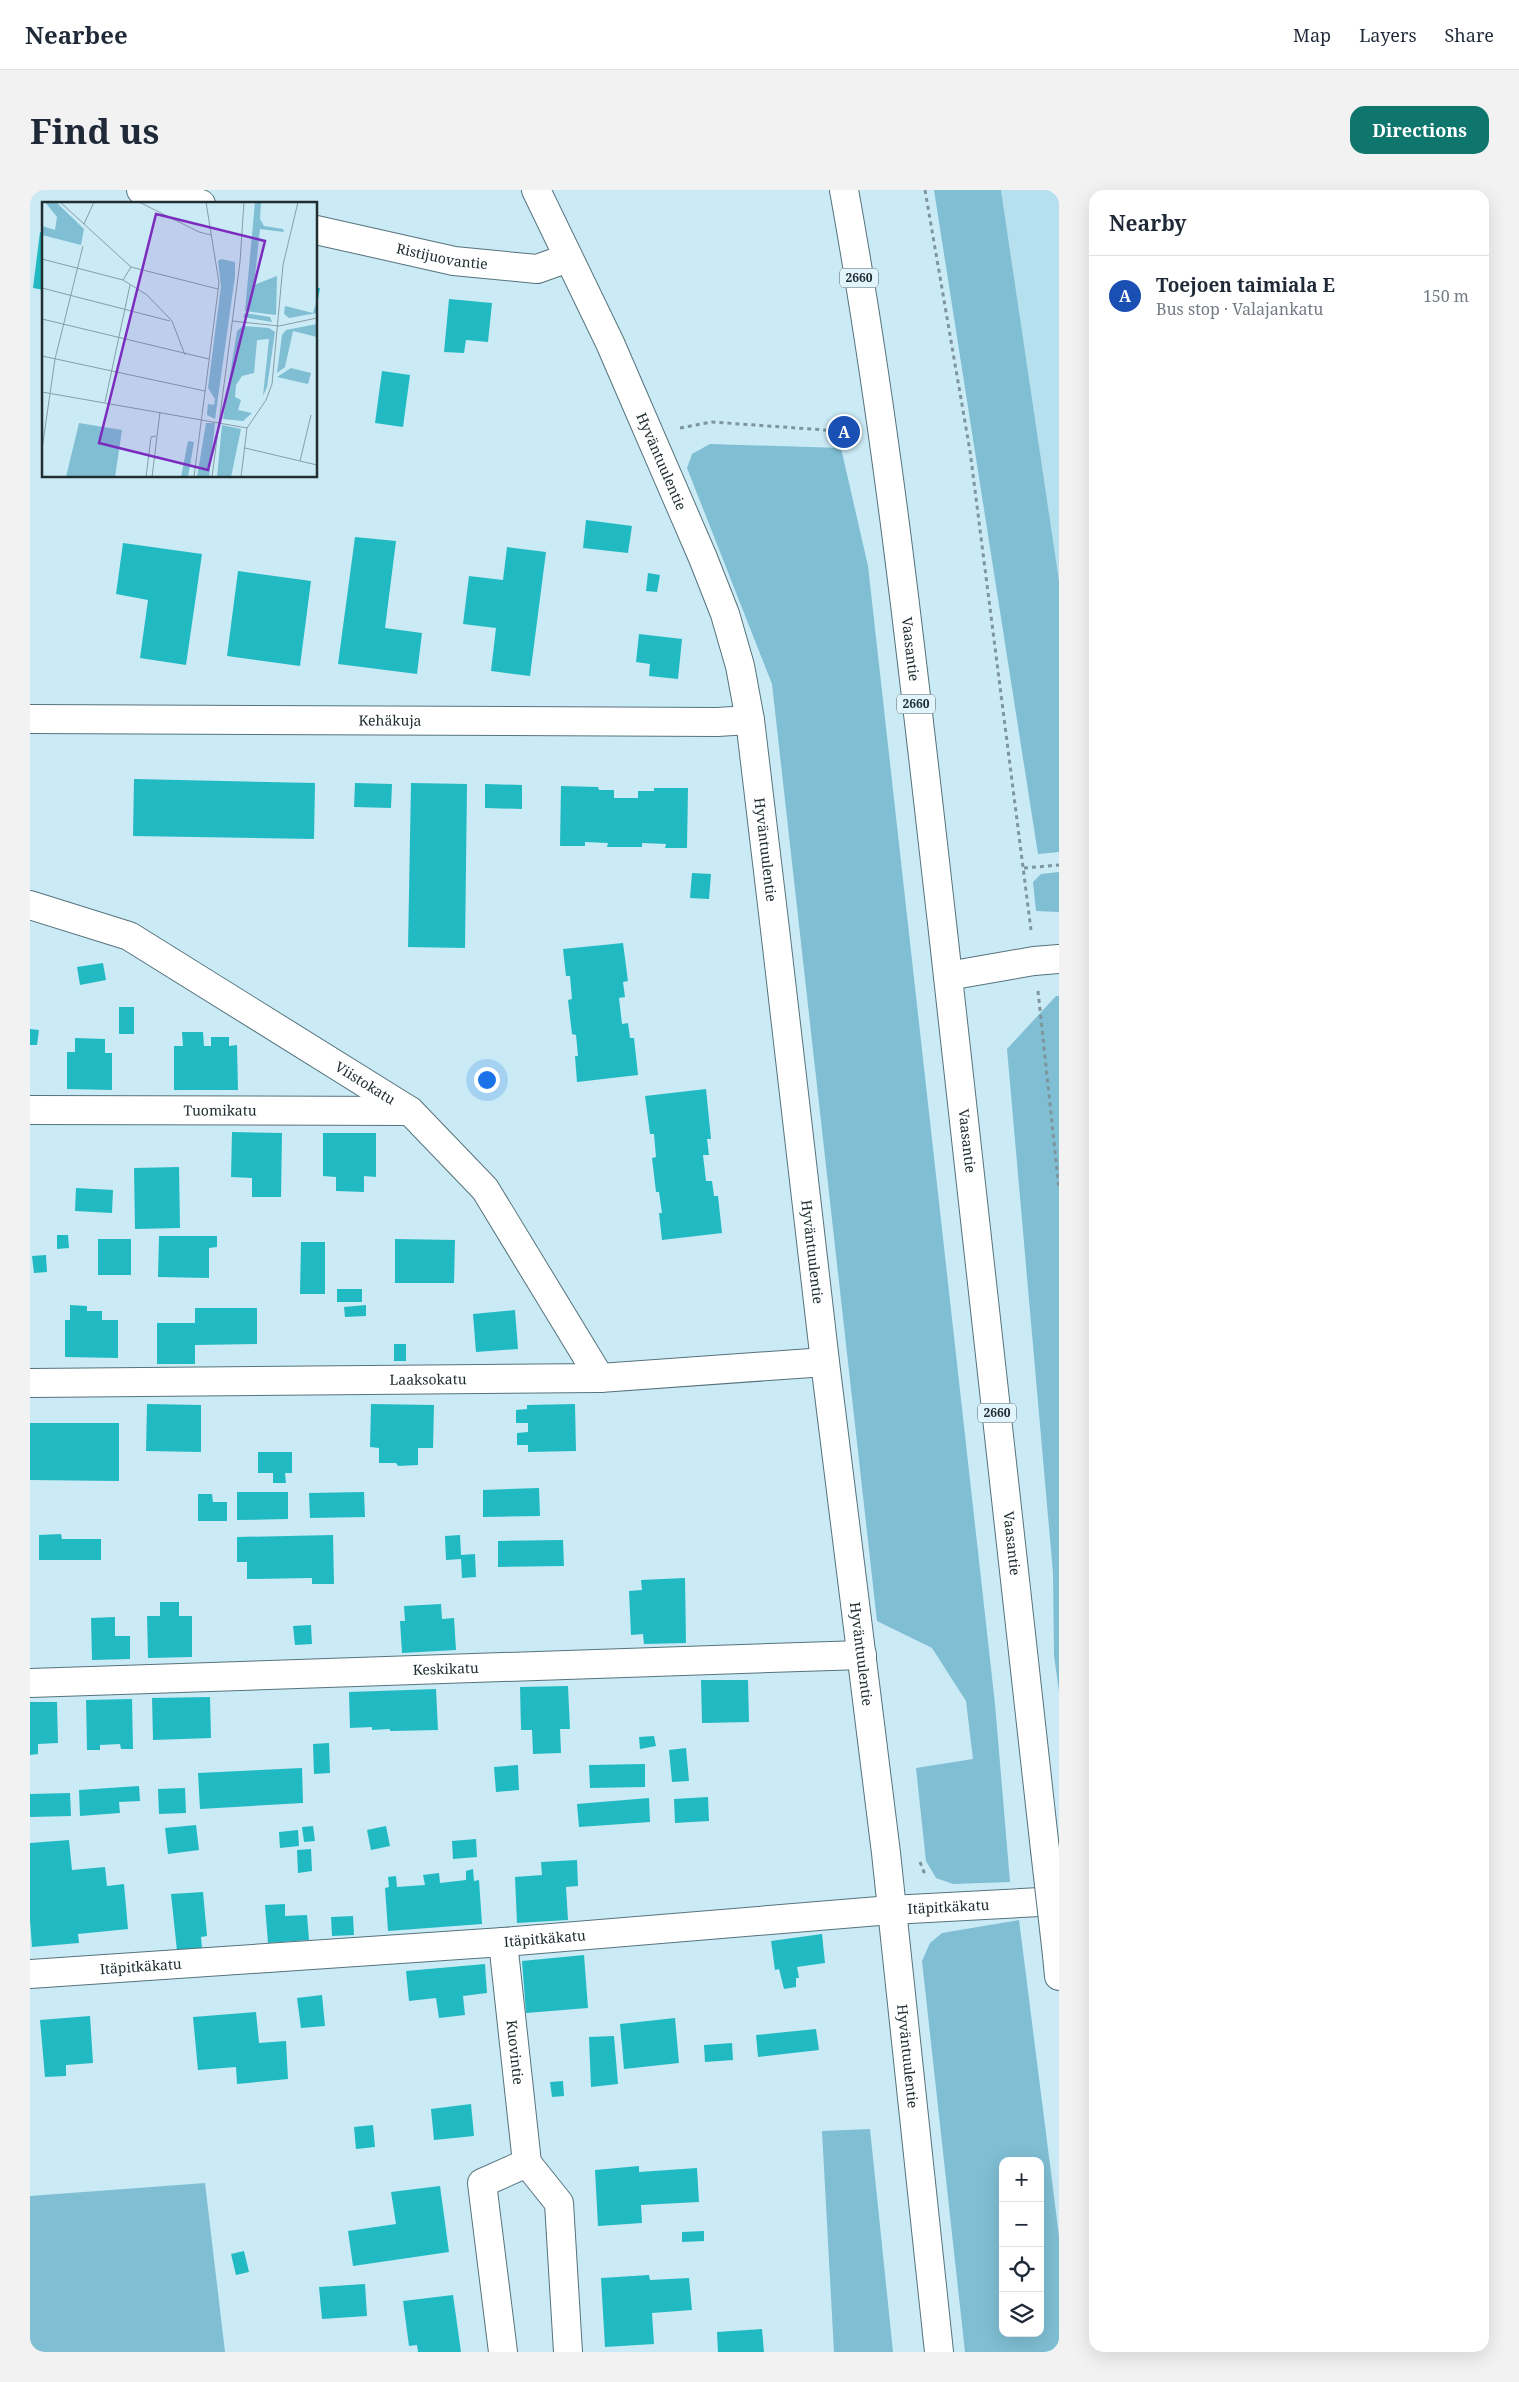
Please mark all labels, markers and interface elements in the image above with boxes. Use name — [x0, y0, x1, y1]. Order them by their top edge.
text: Nearbee — [25, 18, 128, 51]
text: Map — [1293, 23, 1331, 47]
text: Layers — [1359, 23, 1417, 47]
text: Share — [1445, 23, 1494, 47]
button: Directions — [1350, 106, 1489, 154]
text: Find us — [30, 107, 159, 154]
inset map — [42, 202, 318, 478]
text: Nearby — [1109, 209, 1187, 237]
street label: Ristijuovantie — [395, 238, 489, 273]
road number: 2660 — [840, 268, 878, 288]
text: Toejoen taimiala E — [1156, 272, 1335, 298]
text: A — [1119, 285, 1131, 307]
text: 150 m — [1423, 285, 1469, 307]
text: Bus stop · Valajankatu — [1156, 298, 1323, 320]
street label: Hyväntuulentie — [632, 409, 691, 513]
pin: A — [828, 413, 860, 451]
street label: Vaasantie — [898, 616, 924, 682]
road number: 2660 — [897, 694, 935, 714]
street label: Kehäkuja — [358, 710, 422, 730]
street label: Hyväntuulentie — [750, 797, 782, 903]
street label: Viistokatu — [332, 1057, 399, 1109]
your location — [474, 1067, 500, 1093]
street label: Tuomikatu — [183, 1100, 257, 1120]
street label: Vaasantie — [954, 1108, 981, 1174]
street label: Hyväntuulentie — [797, 1199, 828, 1305]
street label: Laaksokatu — [389, 1369, 467, 1389]
road number: 2660 — [978, 1404, 1016, 1422]
street label: Vaasantie — [999, 1510, 1025, 1577]
street label: Hyväntuulentie — [846, 1601, 878, 1707]
street label: Keskikatu — [412, 1658, 479, 1679]
street label: Itäpitkäkatu — [907, 1895, 990, 1918]
street label: Itäpitkäkatu — [503, 1925, 586, 1951]
street label: Itäpitkäkatu — [99, 1954, 182, 1978]
street label: Hyväntuulentie — [893, 2003, 923, 2109]
street label: Kuovintie — [503, 2019, 528, 2086]
map controls — [999, 2157, 1044, 2337]
button: + — [999, 2157, 1044, 2202]
button: − — [999, 2202, 1044, 2247]
button: locate — [999, 2247, 1044, 2292]
button: layers — [999, 2292, 1044, 2337]

